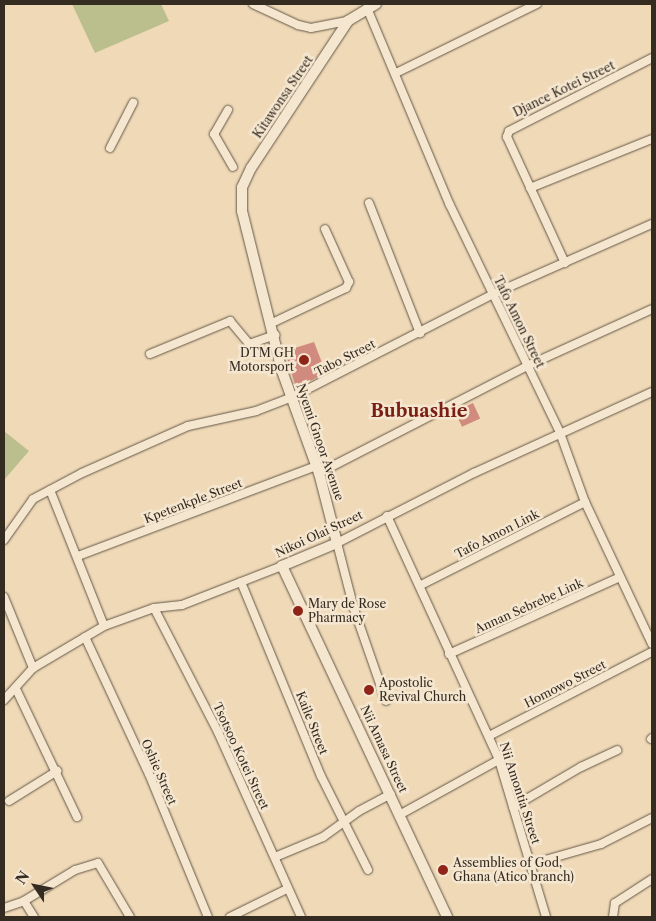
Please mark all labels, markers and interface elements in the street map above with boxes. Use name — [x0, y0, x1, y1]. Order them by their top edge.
street label: Kitawonsa Street — [250, 53, 316, 141]
street label: Djance Kotei Street — [511, 58, 617, 120]
street label: Tafo Amon Street — [490, 273, 548, 371]
street label: Tabo Street — [312, 337, 378, 379]
place label: DTM GH Motorsport — [229, 346, 294, 374]
marker: DTM GH Motorsport — [298, 354, 310, 366]
street label: Nyemi Gnoor Avenue — [293, 381, 347, 503]
district label: Bubuashie — [370, 400, 468, 422]
street label: Kpetenkple Street — [142, 476, 244, 526]
street label: Tafo Amon Link — [452, 506, 542, 562]
street label: Nikoi Olai Street — [273, 507, 365, 561]
street label: Annan Sebrebe Link — [473, 576, 585, 636]
place label: Mary de Rose Pharmacy — [308, 597, 386, 625]
marker: Mary de Rose Pharmacy — [292, 605, 304, 617]
street label: Homowo Street — [522, 657, 608, 711]
place label: Apostolic Revival Church — [379, 676, 466, 704]
marker: Apostolic Revival Church — [363, 684, 375, 696]
street label: Kaile Street — [293, 689, 331, 757]
street label: Tsotsoo Kotei Street — [210, 700, 272, 812]
street label: Nii Amasa Street — [357, 703, 411, 795]
street label: Oshie Street — [138, 737, 180, 807]
street label: Nii Amontia Street — [497, 740, 543, 846]
place label: Assemblies of God, Ghana (Atico branch) — [453, 856, 574, 884]
north arrow — [10, 861, 60, 911]
marker: Assemblies of God, Ghana (Atico branch) — [437, 864, 449, 876]
text: N — [12, 868, 33, 888]

